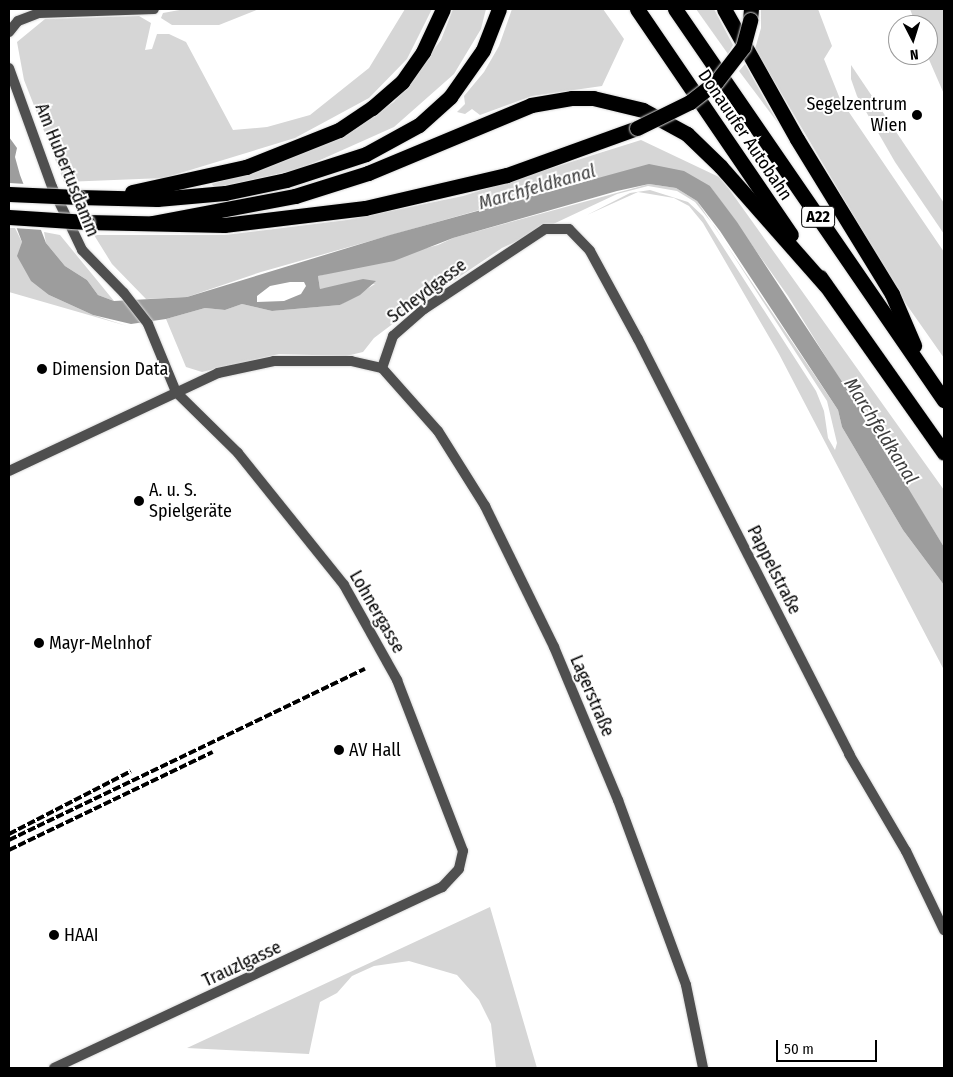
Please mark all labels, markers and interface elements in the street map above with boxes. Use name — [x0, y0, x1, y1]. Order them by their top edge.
north arrow — [888, 15, 938, 65]
text: N — [909, 46, 919, 63]
street label: Donauufer Autobahn — [693, 66, 797, 204]
place label: Segelzentrum Wien — [806, 94, 907, 136]
street label: Am Hubertusdamm — [30, 100, 104, 240]
marker: Segelzentrum Wien — [911, 109, 923, 121]
water label: Marchfeldkanal — [476, 159, 598, 215]
road number: A22 — [800, 203, 836, 230]
street label: Scheydgasse — [383, 254, 471, 328]
place label: Dimension Data — [52, 358, 168, 380]
marker: Dimension Data — [36, 363, 48, 375]
water label: Marchfeldkanal — [839, 374, 923, 488]
place label: A. u. S. Spielgeräte — [149, 480, 232, 522]
marker: A. u. S. Spielgeräte — [133, 495, 145, 507]
street label: Pappelstraße — [742, 522, 806, 618]
street label: Lohnergasse — [345, 567, 409, 657]
place label: Mayr-Melnhof — [49, 632, 151, 654]
marker: Mayr-Melnhof — [33, 637, 45, 649]
street label: Lagerstraße — [565, 652, 619, 740]
place label: AV Hall — [349, 739, 401, 761]
marker: AV Hall — [333, 744, 345, 756]
place label: HAAI — [64, 924, 99, 946]
marker: HAAI — [48, 929, 60, 941]
street label: Trauzlgasse — [199, 936, 285, 992]
scale bar — [778, 1030, 879, 1062]
text: 50 m — [784, 1040, 814, 1058]

